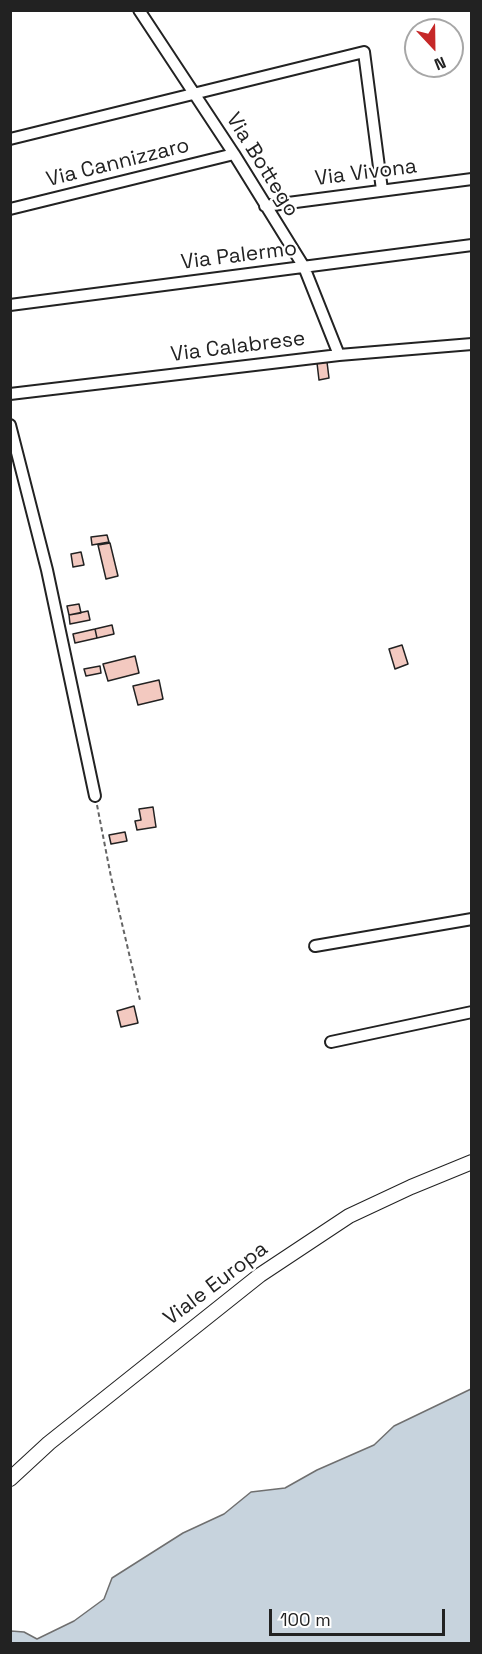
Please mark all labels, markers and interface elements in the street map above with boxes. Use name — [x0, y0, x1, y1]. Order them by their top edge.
north arrow — [404, 18, 464, 78]
text: N — [431, 52, 449, 75]
street label: Via Bottego — [220, 108, 304, 222]
street label: Via Cannizzaro — [44, 133, 192, 193]
street label: Via Vivona — [314, 154, 418, 192]
street label: Via Palermo — [180, 236, 298, 276]
street label: Via Calabrese — [169, 326, 307, 368]
street label: Viale Europa — [159, 1237, 273, 1331]
scale bar — [272, 1597, 448, 1635]
text: 100 m — [280, 1608, 331, 1631]

